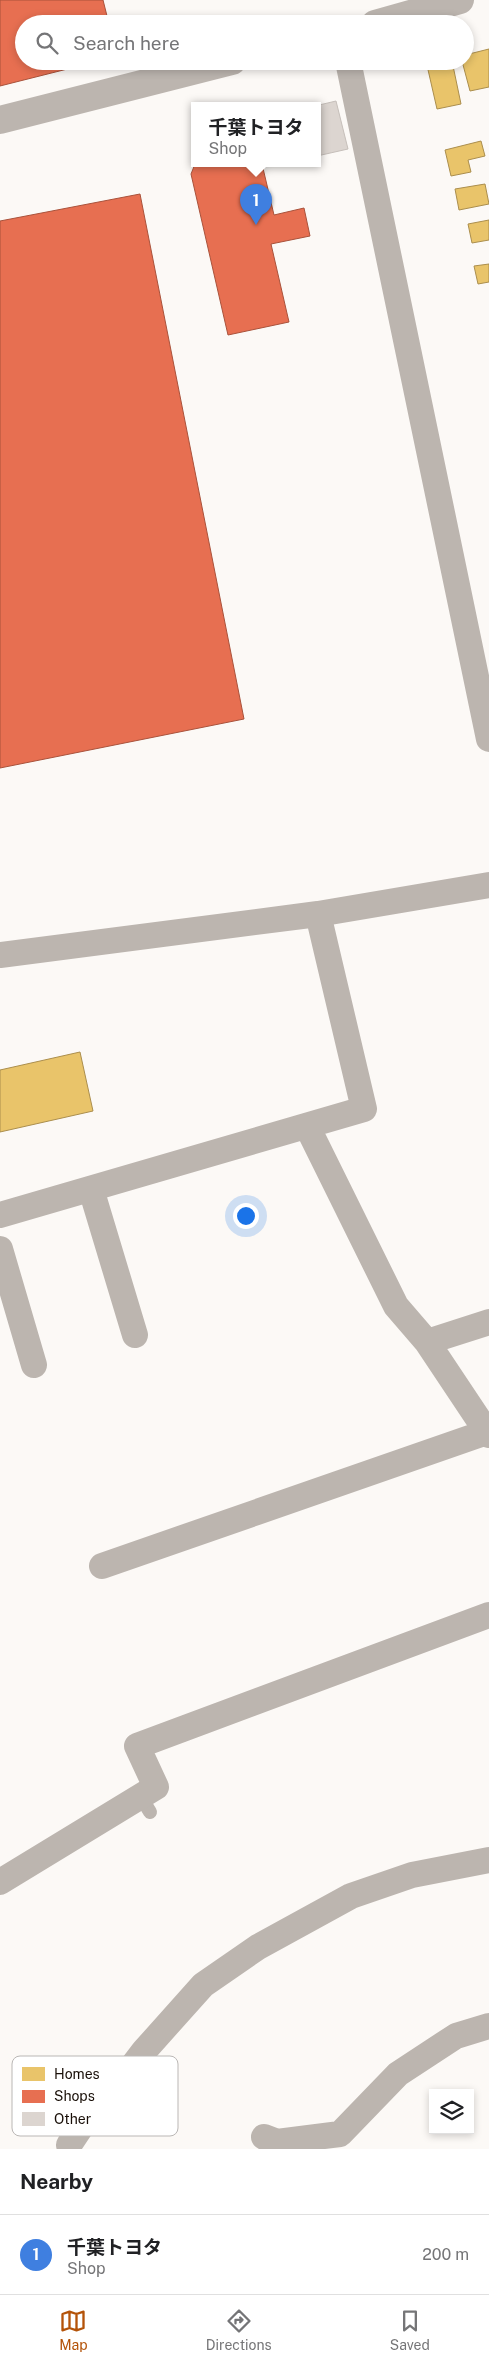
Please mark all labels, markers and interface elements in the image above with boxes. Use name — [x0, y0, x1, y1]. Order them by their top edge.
search box — [15, 15, 474, 70]
icon: search — [33, 29, 61, 57]
text: Search here — [73, 32, 180, 54]
popup — [191, 102, 321, 167]
text: 千葉トヨタ — [208, 116, 304, 138]
text: Shop — [208, 139, 247, 158]
pin: 1 — [240, 184, 272, 225]
your location — [233, 1203, 259, 1229]
legend — [12, 2056, 178, 2136]
text: Homes — [54, 2066, 100, 2082]
text: Shops — [54, 2088, 95, 2104]
map controls — [429, 2089, 474, 2134]
button: layers — [429, 2089, 474, 2134]
text: Other — [54, 2111, 91, 2127]
text: Nearby — [20, 2169, 93, 2194]
text: 千葉トヨタ — [67, 2236, 162, 2258]
text: 1 — [33, 2245, 39, 2264]
text: 200 m — [422, 2245, 469, 2264]
text: Shop — [67, 2259, 106, 2278]
tab: Map — [59, 2307, 88, 2353]
tab: Directions — [206, 2307, 272, 2353]
tab: Saved — [390, 2307, 430, 2353]

